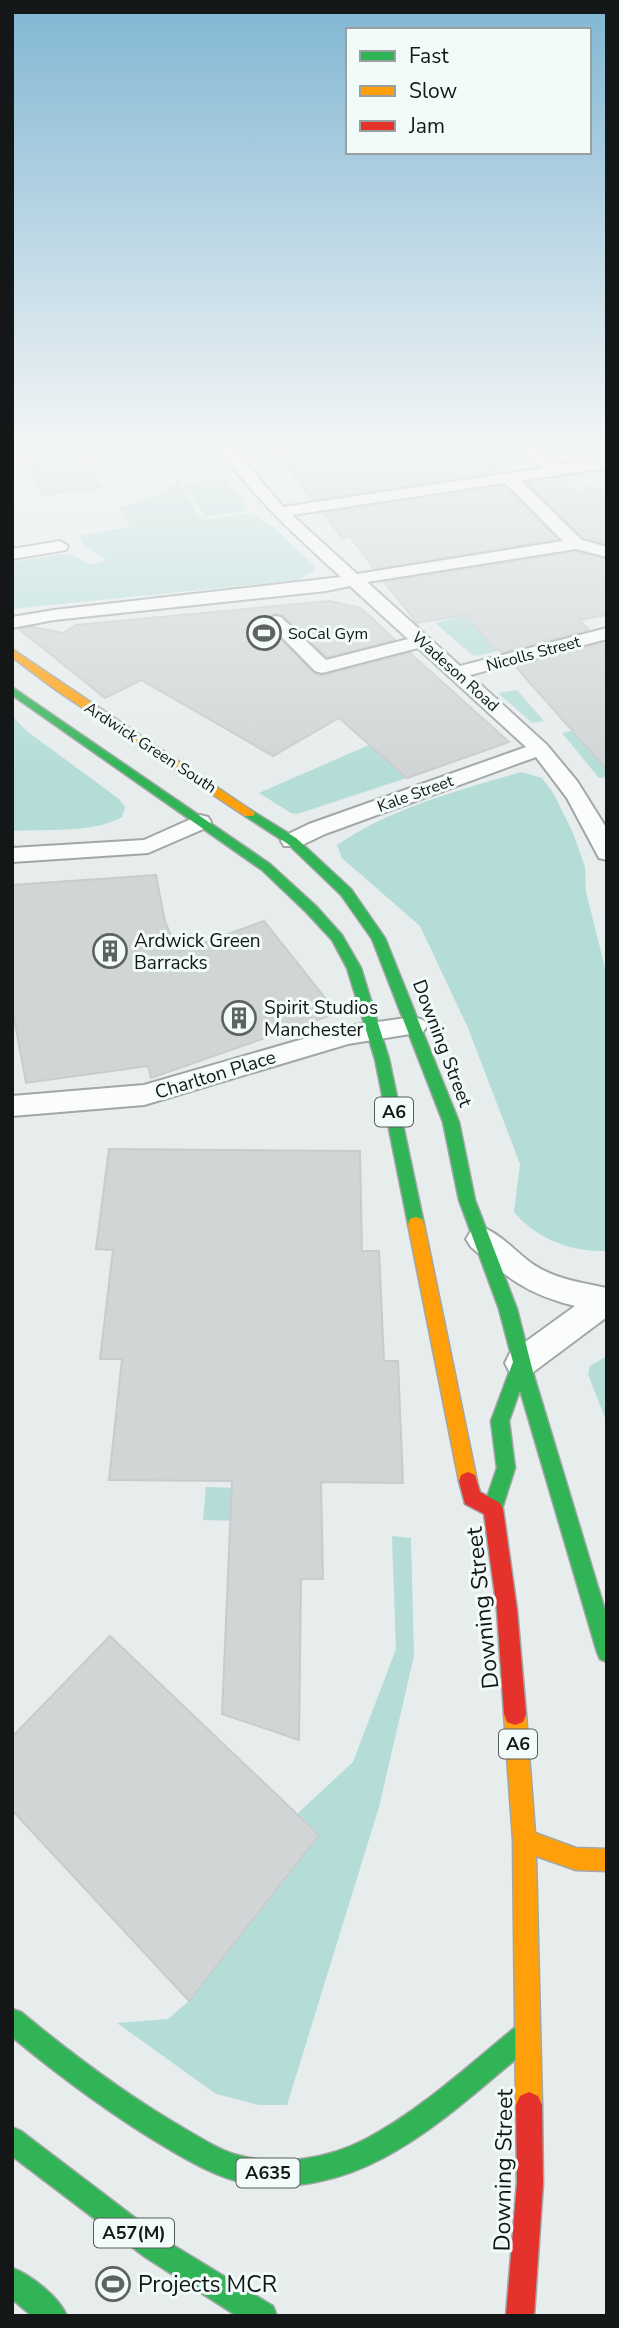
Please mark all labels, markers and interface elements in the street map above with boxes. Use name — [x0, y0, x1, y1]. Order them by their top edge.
legend — [346, 28, 591, 154]
text: Fast — [409, 42, 449, 70]
text: Slow — [409, 77, 458, 105]
text: Jam — [408, 112, 445, 140]
sports icon: SoCal Gym — [245, 614, 283, 652]
place label: SoCal Gym — [288, 623, 368, 645]
street label: Wadeson Road — [407, 627, 504, 717]
street label: Nicolls Street — [484, 631, 583, 677]
street label: Ardwick Green South — [80, 697, 221, 799]
street label: Kale Street — [374, 770, 457, 818]
place label: Ardwick Green Barracks — [134, 928, 261, 976]
building icon: Ardwick Green Barracks — [91, 932, 129, 970]
street label: Downing Street — [406, 976, 478, 1111]
place label: Spirit Studios Manchester — [264, 995, 378, 1043]
building icon: Spirit Studios Manchester — [220, 999, 258, 1037]
street label: Charlton Place — [152, 1044, 279, 1106]
road number: A6 — [375, 1098, 413, 1126]
street label: Downing Street — [458, 1525, 506, 1690]
road number: A6 — [499, 1730, 537, 1758]
street label: Downing Street — [487, 2087, 520, 2252]
road number: A635 — [236, 2158, 300, 2188]
road number: A57(M) — [94, 2218, 174, 2248]
sports icon: Projects MCR — [94, 2265, 132, 2303]
place label: Projects MCR — [138, 2269, 277, 2300]

